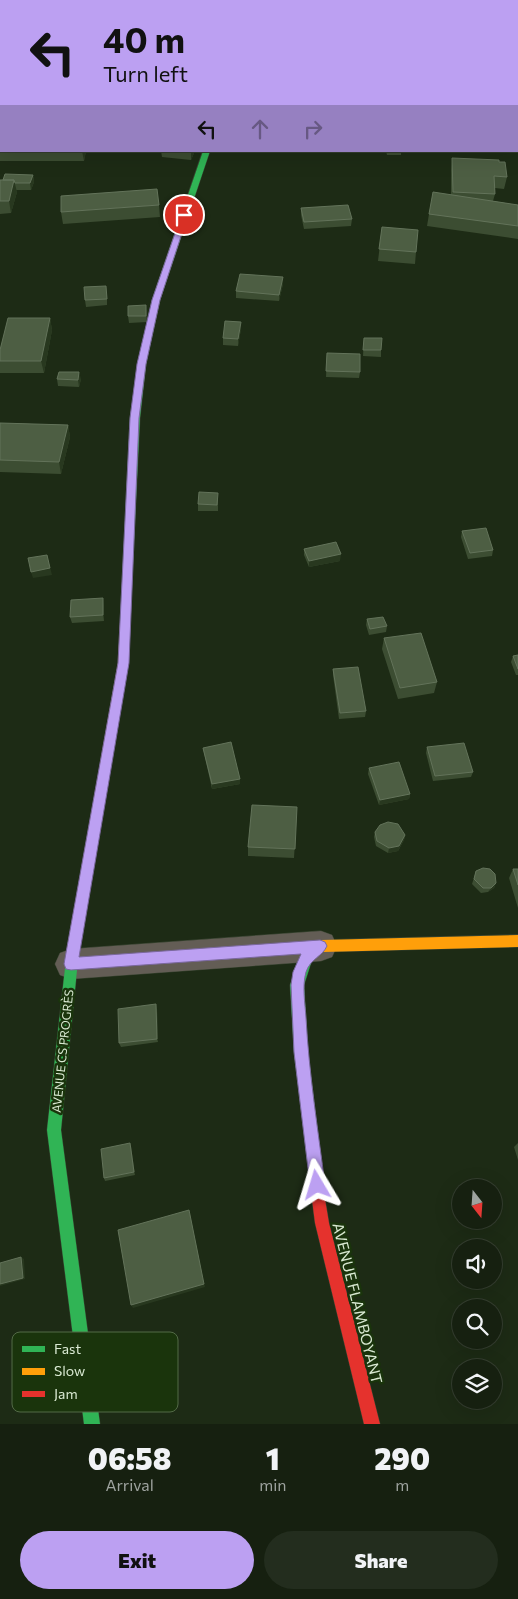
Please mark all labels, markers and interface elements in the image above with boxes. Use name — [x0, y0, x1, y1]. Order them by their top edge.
text: 40 m — [103, 17, 185, 60]
icon: left — [20, 20, 85, 85]
text: Turn left — [103, 60, 188, 87]
icon: left — [193, 115, 221, 143]
icon: ahead — [246, 115, 274, 143]
icon: right — [299, 115, 327, 143]
pin — [163, 194, 205, 236]
icon: arrive — [170, 201, 198, 229]
street label: AVENUE CS PROGRÈS — [49, 989, 75, 1113]
position arrow — [290, 1158, 342, 1210]
north arrow — [452, 1179, 502, 1229]
map controls — [452, 1179, 502, 1409]
street label: AVENUE FLAMBOYANT — [329, 1221, 387, 1386]
button: sound — [452, 1239, 502, 1289]
button: search — [452, 1299, 502, 1349]
legend — [12, 1332, 178, 1412]
text: Fast — [54, 1340, 81, 1357]
button: layers — [452, 1359, 502, 1409]
text: Slow — [54, 1362, 85, 1379]
text: Jam — [54, 1385, 78, 1402]
text: 06:58 — [88, 1439, 171, 1476]
text: 1 — [266, 1439, 280, 1476]
text: 290 — [374, 1439, 430, 1476]
text: Arrival — [105, 1475, 154, 1494]
text: min — [259, 1475, 286, 1494]
text: m — [395, 1475, 409, 1494]
button: Exit — [20, 1531, 254, 1589]
button: Share — [264, 1531, 498, 1589]

